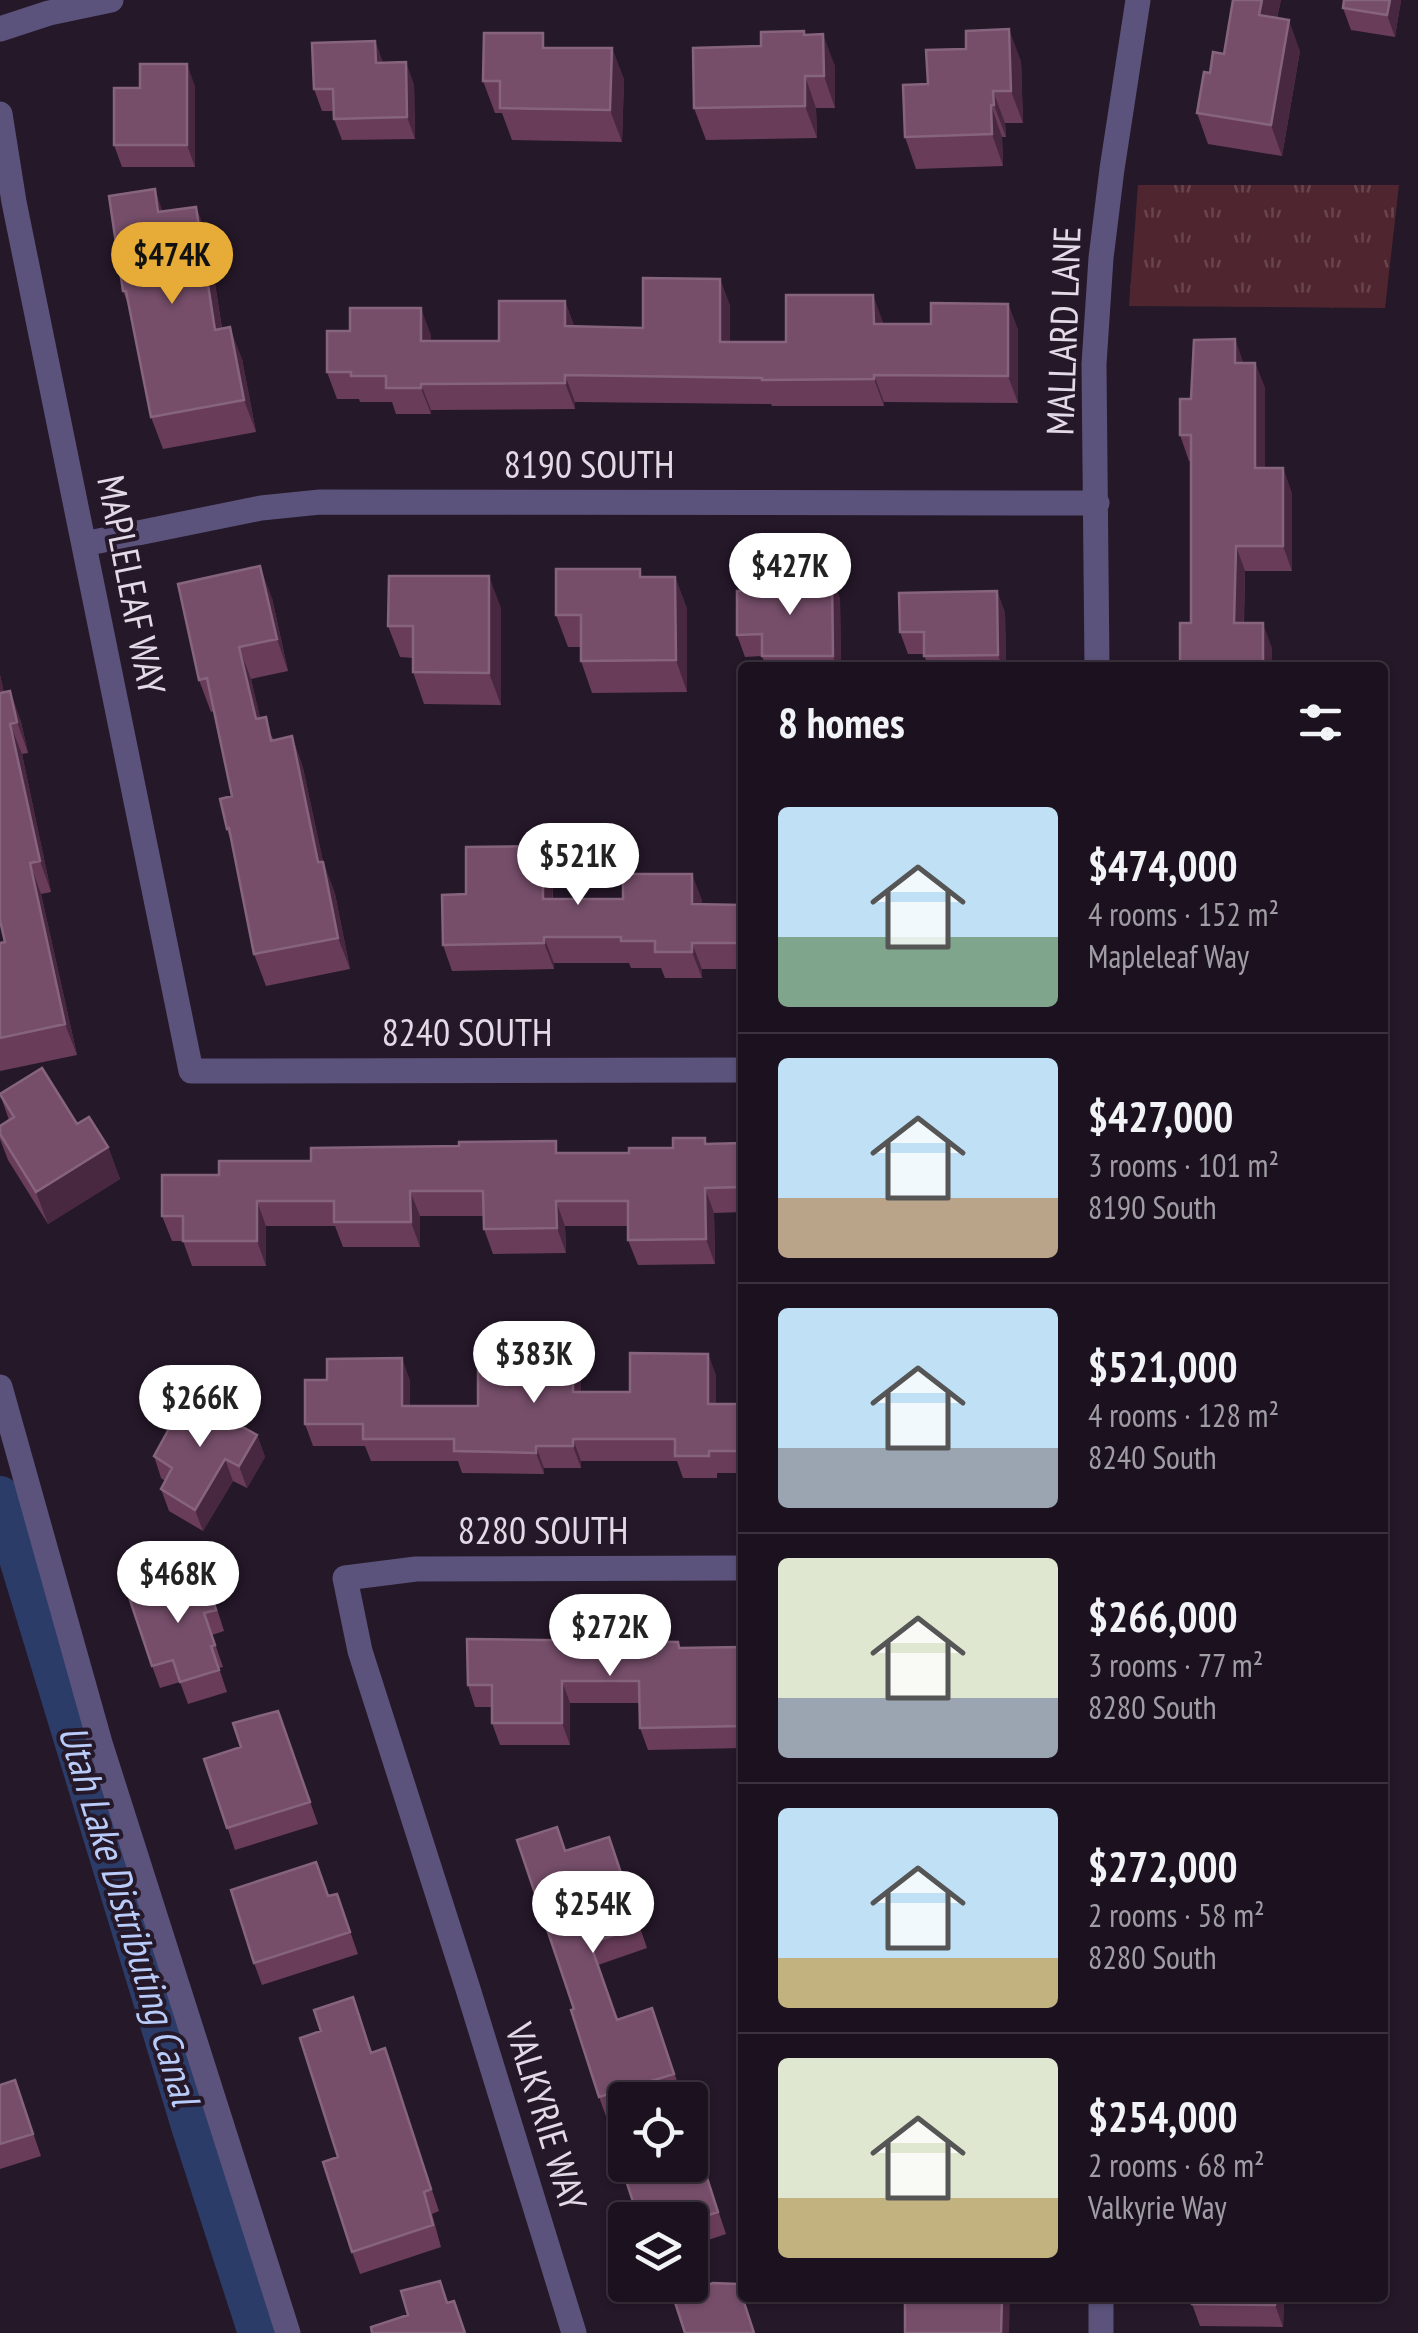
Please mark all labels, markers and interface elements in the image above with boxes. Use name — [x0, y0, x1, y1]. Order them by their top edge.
pin: $474K — [102, 222, 242, 307]
street label: MALLARD LANE — [1034, 226, 1091, 436]
text: $474K — [133, 233, 211, 275]
street label: 8190 SOUTH — [504, 439, 674, 488]
street label: MAPLELEAF WAY — [87, 471, 178, 699]
pin: $427K — [720, 533, 860, 618]
text: $427K — [751, 544, 829, 586]
text: 8 homes — [778, 695, 905, 750]
icon: filters — [1293, 695, 1348, 750]
pin: $521K — [508, 823, 648, 908]
text: $521K — [539, 834, 617, 876]
text: $474,000 — [1088, 838, 1238, 893]
icon: home — [858, 847, 978, 967]
text: 4 rooms · 152 m² — [1088, 893, 1279, 935]
text: Mapleleaf Way — [1088, 935, 1249, 977]
street label: 8240 SOUTH — [382, 1007, 552, 1056]
text: $427,000 — [1088, 1089, 1233, 1144]
icon: home — [858, 1098, 978, 1218]
text: 3 rooms · 101 m² — [1088, 1144, 1279, 1186]
text: 8190 South — [1088, 1186, 1217, 1228]
pin: $383K — [464, 1321, 604, 1406]
text: $383K — [495, 1332, 573, 1374]
text: $521,000 — [1088, 1339, 1238, 1394]
icon: home — [858, 1348, 978, 1468]
pin: $266K — [130, 1365, 270, 1450]
text: $266K — [161, 1376, 239, 1418]
text: 4 rooms · 128 m² — [1088, 1394, 1279, 1436]
text: 8240 South — [1088, 1436, 1217, 1478]
street label: 8280 SOUTH — [458, 1505, 628, 1554]
pin: $468K — [108, 1541, 248, 1626]
text: $468K — [139, 1552, 217, 1594]
text: $266,000 — [1088, 1589, 1238, 1644]
pin: $272K — [540, 1594, 680, 1679]
icon: home — [858, 1598, 978, 1718]
text: $272K — [571, 1605, 649, 1647]
text: 3 rooms · 77 m² — [1088, 1644, 1263, 1686]
text: 8280 South — [1088, 1686, 1217, 1728]
water label: Utah Lake Distributing Canal — [47, 1719, 214, 2114]
text: $272,000 — [1088, 1839, 1238, 1894]
icon: home — [858, 1848, 978, 1968]
pin: $254K — [523, 1871, 663, 1956]
text: $254K — [554, 1882, 632, 1924]
text: 2 rooms · 58 m² — [1088, 1894, 1265, 1936]
text: 8280 South — [1088, 1936, 1217, 1978]
street label: VALKYRIE WAY — [495, 2016, 599, 2217]
map controls — [608, 2082, 708, 2302]
button: locate — [608, 2082, 708, 2182]
text: $254,000 — [1088, 2089, 1238, 2144]
icon: home — [858, 2098, 978, 2218]
text: 2 rooms · 68 m² — [1088, 2144, 1265, 2186]
text: Valkyrie Way — [1088, 2186, 1227, 2228]
button: layers — [608, 2202, 708, 2302]

